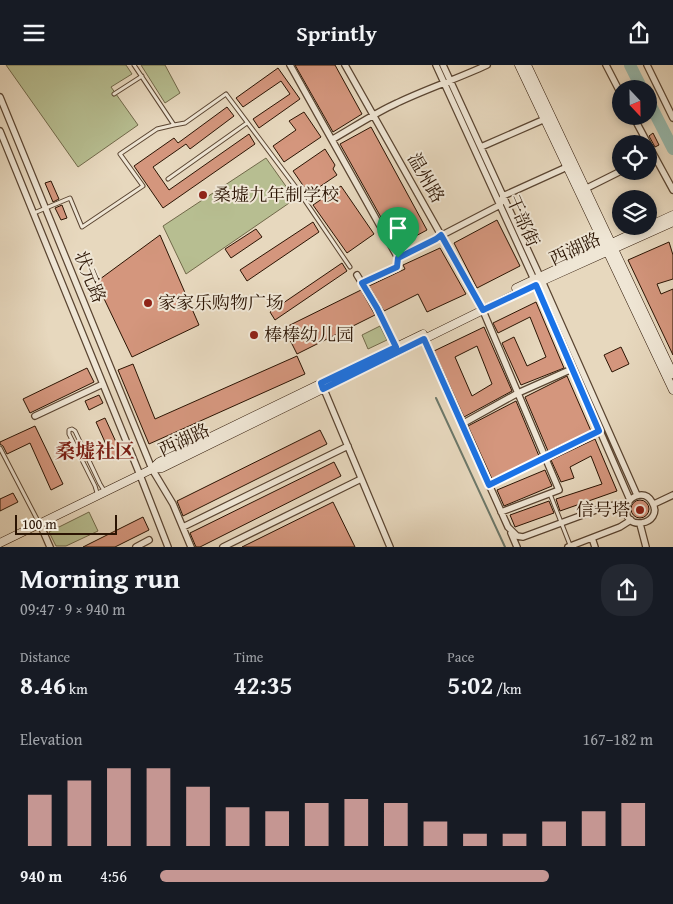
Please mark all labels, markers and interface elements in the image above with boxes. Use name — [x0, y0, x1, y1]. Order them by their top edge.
text: Sprintly — [296, 17, 377, 49]
icon: menu — [20, 19, 48, 47]
icon: share — [625, 19, 653, 47]
north arrow — [612, 80, 658, 125]
map controls — [612, 80, 657, 235]
button: locate — [612, 135, 657, 180]
street label: 温州路 — [401, 148, 452, 208]
place label: 桑墟九年制学校 — [213, 181, 339, 208]
marker: 桑墟九年制学校 — [197, 189, 209, 201]
button: layers — [612, 190, 657, 235]
street label: 干部街 — [500, 191, 547, 251]
pin — [377, 207, 419, 258]
icon: arrive — [384, 214, 412, 242]
street label: 西湖路 — [545, 225, 605, 272]
street label: 状元路 — [68, 247, 113, 307]
place label: 家家乐购物广场 — [158, 289, 284, 316]
marker: 家家乐购物广场 — [142, 297, 154, 309]
place label: 棒棒幼儿园 — [264, 321, 354, 348]
marker: 棒棒幼儿园 — [248, 329, 260, 341]
street label: 西湖路 — [154, 416, 214, 463]
district label: 桑墟社区 — [55, 436, 135, 465]
place label: 信号塔 — [576, 496, 630, 523]
marker: 信号塔 — [634, 504, 646, 516]
scale bar — [15, 512, 118, 535]
text: 100 m — [22, 514, 57, 534]
text: Morning run — [20, 557, 180, 598]
button: share — [601, 564, 653, 616]
text: 09:47 · 9 × 940 m — [20, 597, 125, 621]
text: Distance — [20, 647, 70, 667]
text: Time — [234, 647, 263, 667]
text: Pace — [447, 647, 474, 667]
text: 8.46 — [20, 667, 66, 703]
text: 42:35 — [234, 667, 293, 703]
text: 5:02 — [447, 667, 493, 703]
text: km — [66, 679, 88, 699]
text: /km — [493, 679, 522, 699]
text: Elevation — [20, 727, 83, 751]
text: 167–182 m — [583, 727, 653, 751]
text: 940 m — [20, 864, 62, 888]
text: 4:56 — [100, 864, 127, 888]

